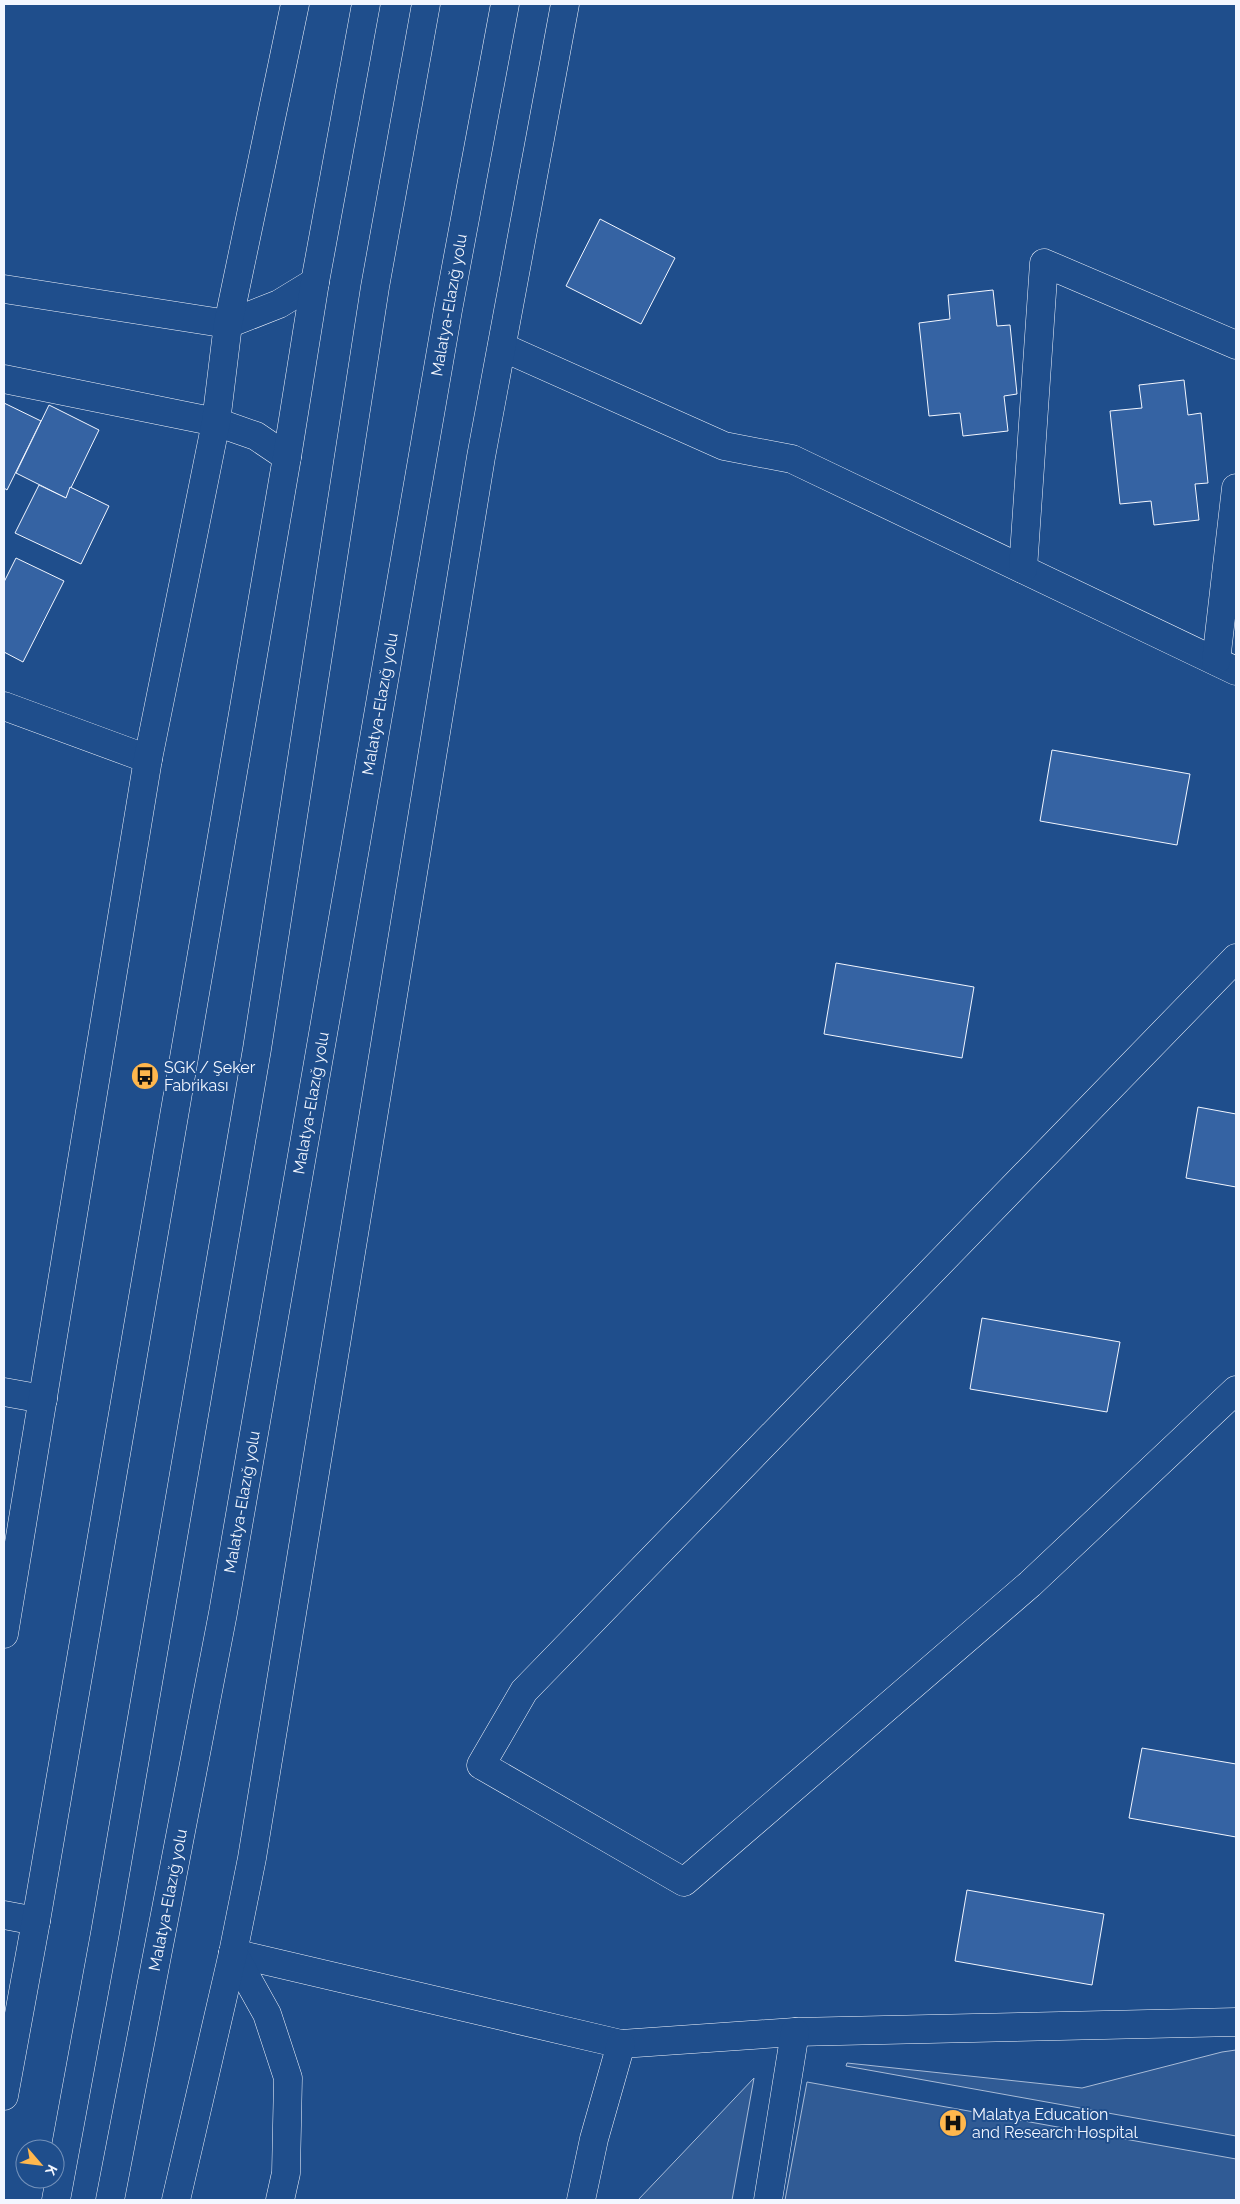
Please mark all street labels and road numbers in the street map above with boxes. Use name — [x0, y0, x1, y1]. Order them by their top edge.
street label: Malatya-Elazığ yolu — [427, 232, 471, 378]
street label: Malatya-Elazığ yolu — [358, 631, 402, 777]
street label: Malatya-Elazığ yolu — [289, 1030, 333, 1176]
street label: Malatya-Elazığ yolu — [220, 1429, 264, 1575]
street label: Malatya-Elazığ yolu — [145, 1827, 191, 1973]

